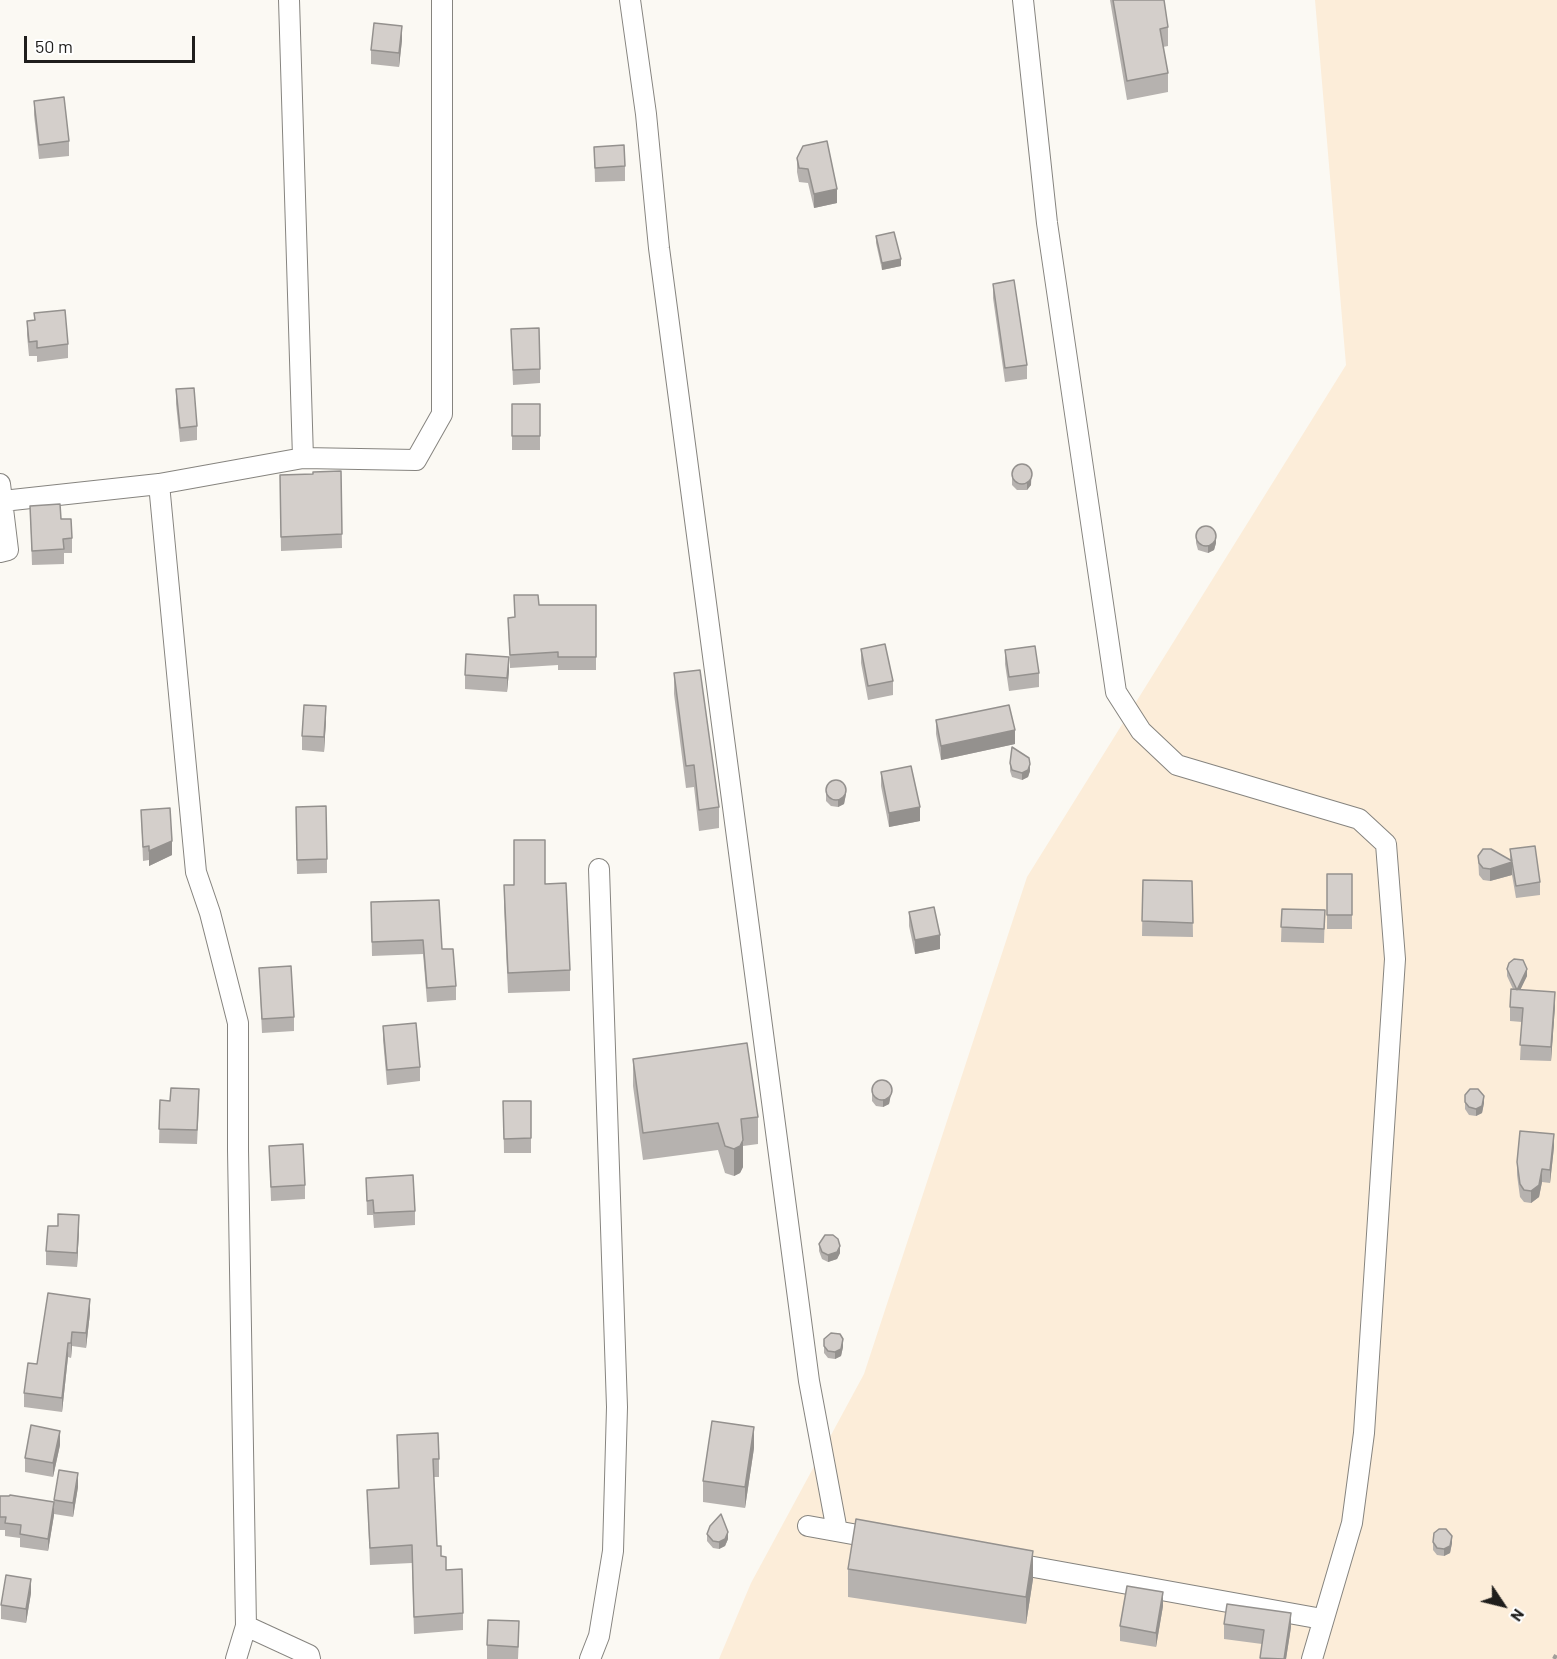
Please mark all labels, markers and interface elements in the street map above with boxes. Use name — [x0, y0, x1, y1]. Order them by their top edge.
scale bar — [27, 24, 198, 62]
text: 50 m — [35, 35, 73, 57]
north arrow — [1473, 1575, 1533, 1635]
text: N — [1507, 1606, 1529, 1625]

